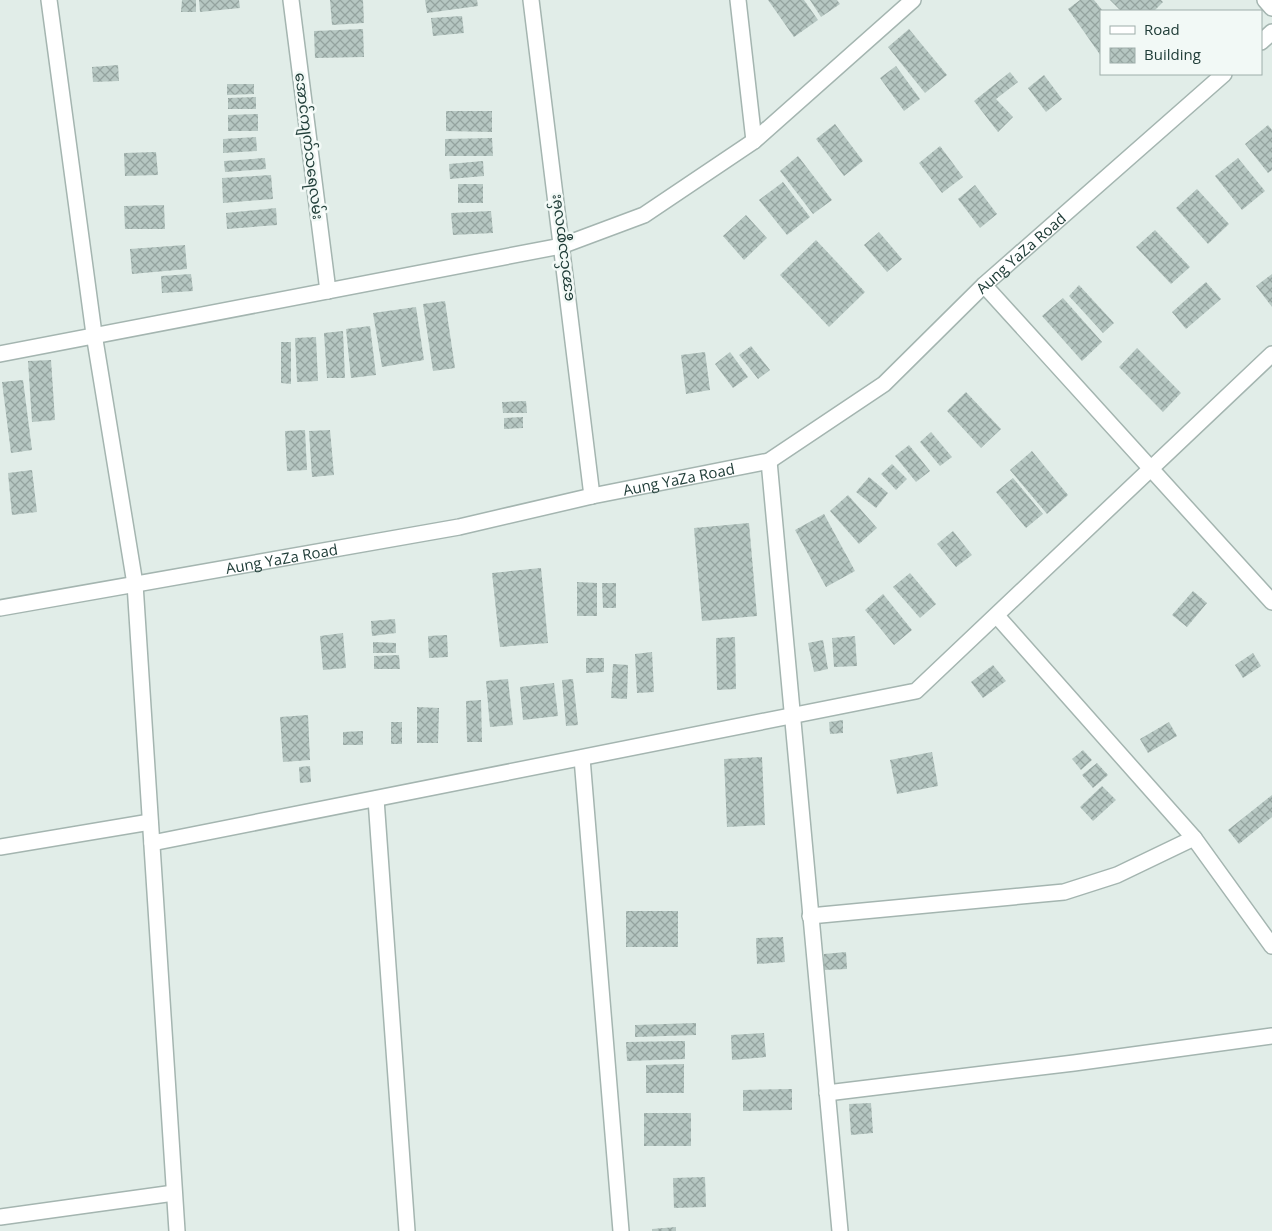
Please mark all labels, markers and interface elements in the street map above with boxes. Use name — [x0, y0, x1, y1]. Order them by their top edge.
legend — [1100, 10, 1262, 75]
text: Road — [1144, 19, 1180, 39]
text: Building — [1144, 44, 1201, 64]
street label: အောင်ကျက်သရေလမ်း — [288, 71, 329, 221]
street label: အောင်သစ္စာလမ်း — [544, 193, 581, 303]
street label: Aung YaZa Road — [971, 208, 1070, 298]
street label: Aung YaZa Road — [621, 458, 736, 500]
street label: Aung YaZa Road — [224, 539, 339, 578]

